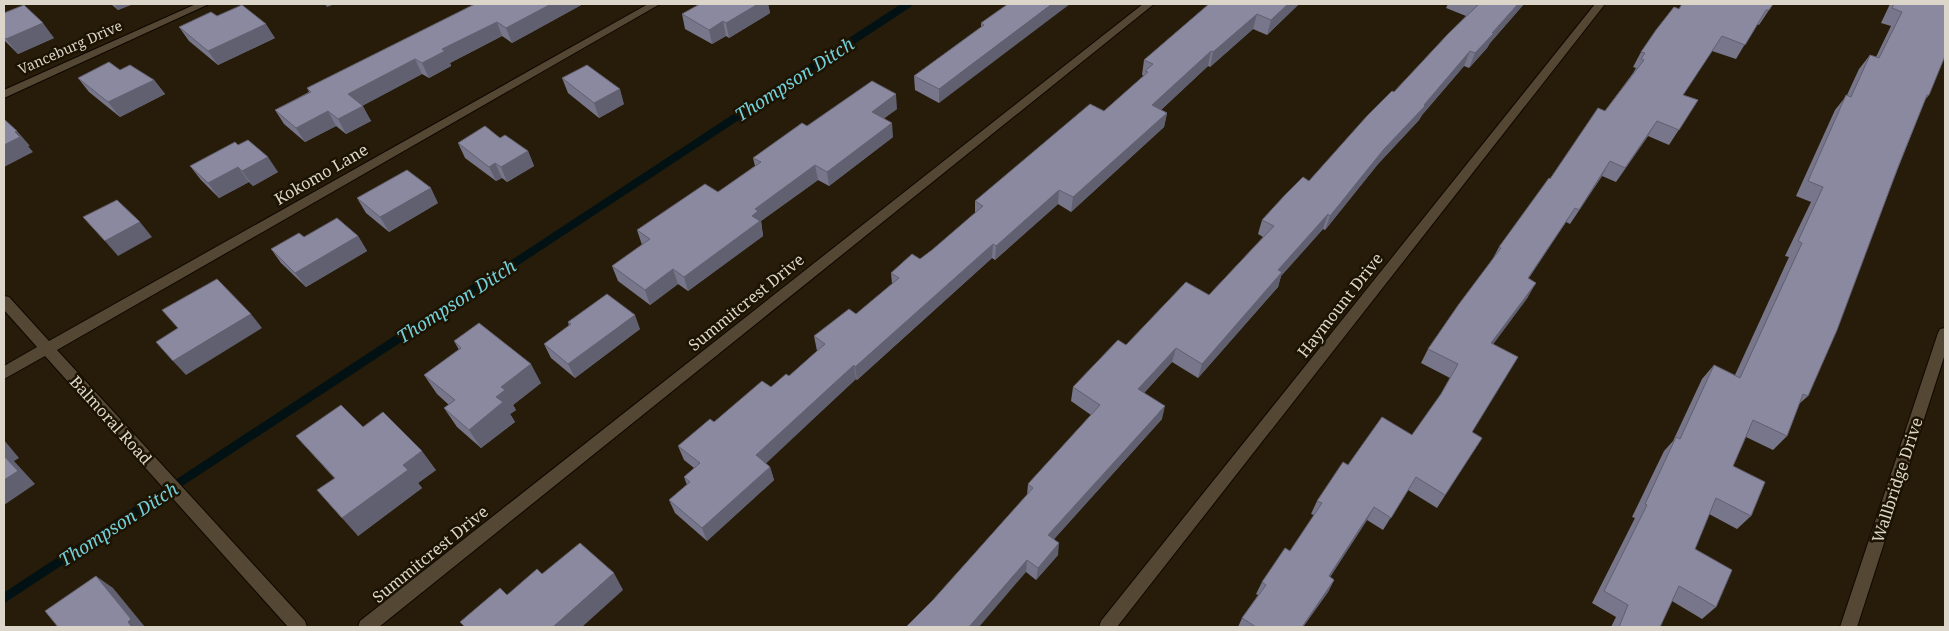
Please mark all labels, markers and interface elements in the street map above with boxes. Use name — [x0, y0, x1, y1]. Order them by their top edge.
street label: Vanceburg Drive — [15, 16, 125, 78]
water label: Thompson Ditch — [730, 31, 858, 127]
street label: Kokomo Lane — [270, 138, 372, 210]
street label: Summitcrest Drive — [684, 248, 808, 356]
street label: Haymount Drive — [1292, 248, 1388, 362]
water label: Thompson Ditch — [392, 253, 520, 349]
street label: Balmoral Road — [65, 371, 157, 469]
street label: Wallbridge Drive — [1866, 415, 1928, 545]
water label: Thompson Ditch — [54, 476, 182, 572]
street label: Summitcrest Drive — [368, 500, 492, 608]

